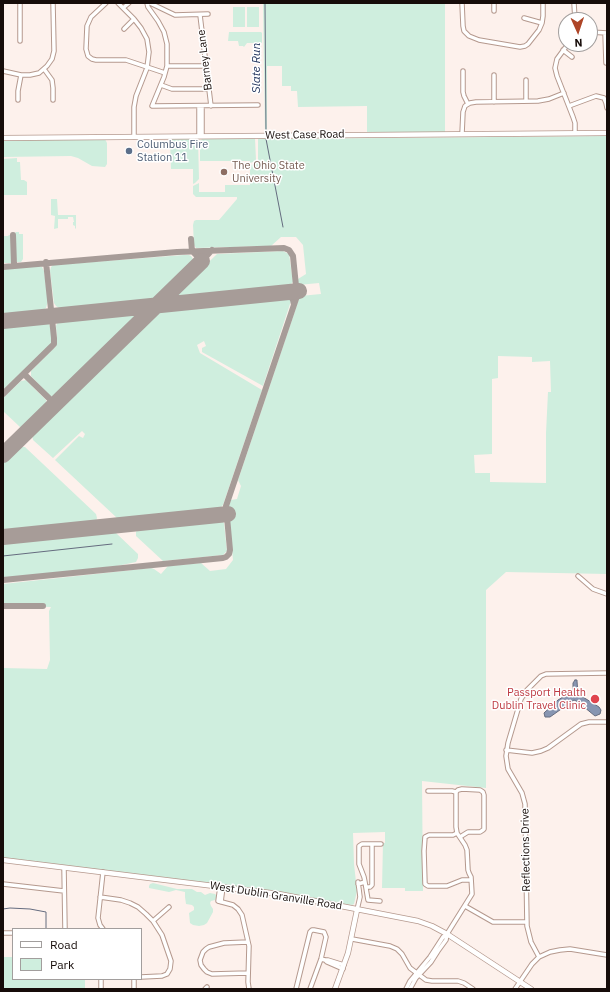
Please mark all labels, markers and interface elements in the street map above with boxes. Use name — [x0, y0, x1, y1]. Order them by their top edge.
north arrow — [558, 12, 598, 52]
street label: Barney Lane — [195, 29, 215, 91]
text: N — [574, 36, 583, 50]
water label: Slate Run — [250, 43, 264, 93]
street label: West Case Road — [265, 128, 345, 142]
place label: Columbus Fire Station 11 — [137, 138, 208, 164]
marker: Columbus Fire Station 11 — [124, 146, 134, 156]
place label: The Ohio State University — [232, 159, 305, 185]
marker: The Ohio State University — [219, 167, 229, 177]
place label: Passport Health Dublin Travel Clinic — [492, 686, 586, 712]
marker: Passport Health Dublin Travel Clinic — [589, 693, 601, 705]
street label: Reflections Drive — [519, 808, 533, 892]
street label: West Dublin Granville Road — [209, 879, 343, 913]
legend — [12, 928, 142, 980]
text: Road — [50, 937, 78, 952]
text: Park — [50, 957, 74, 972]

